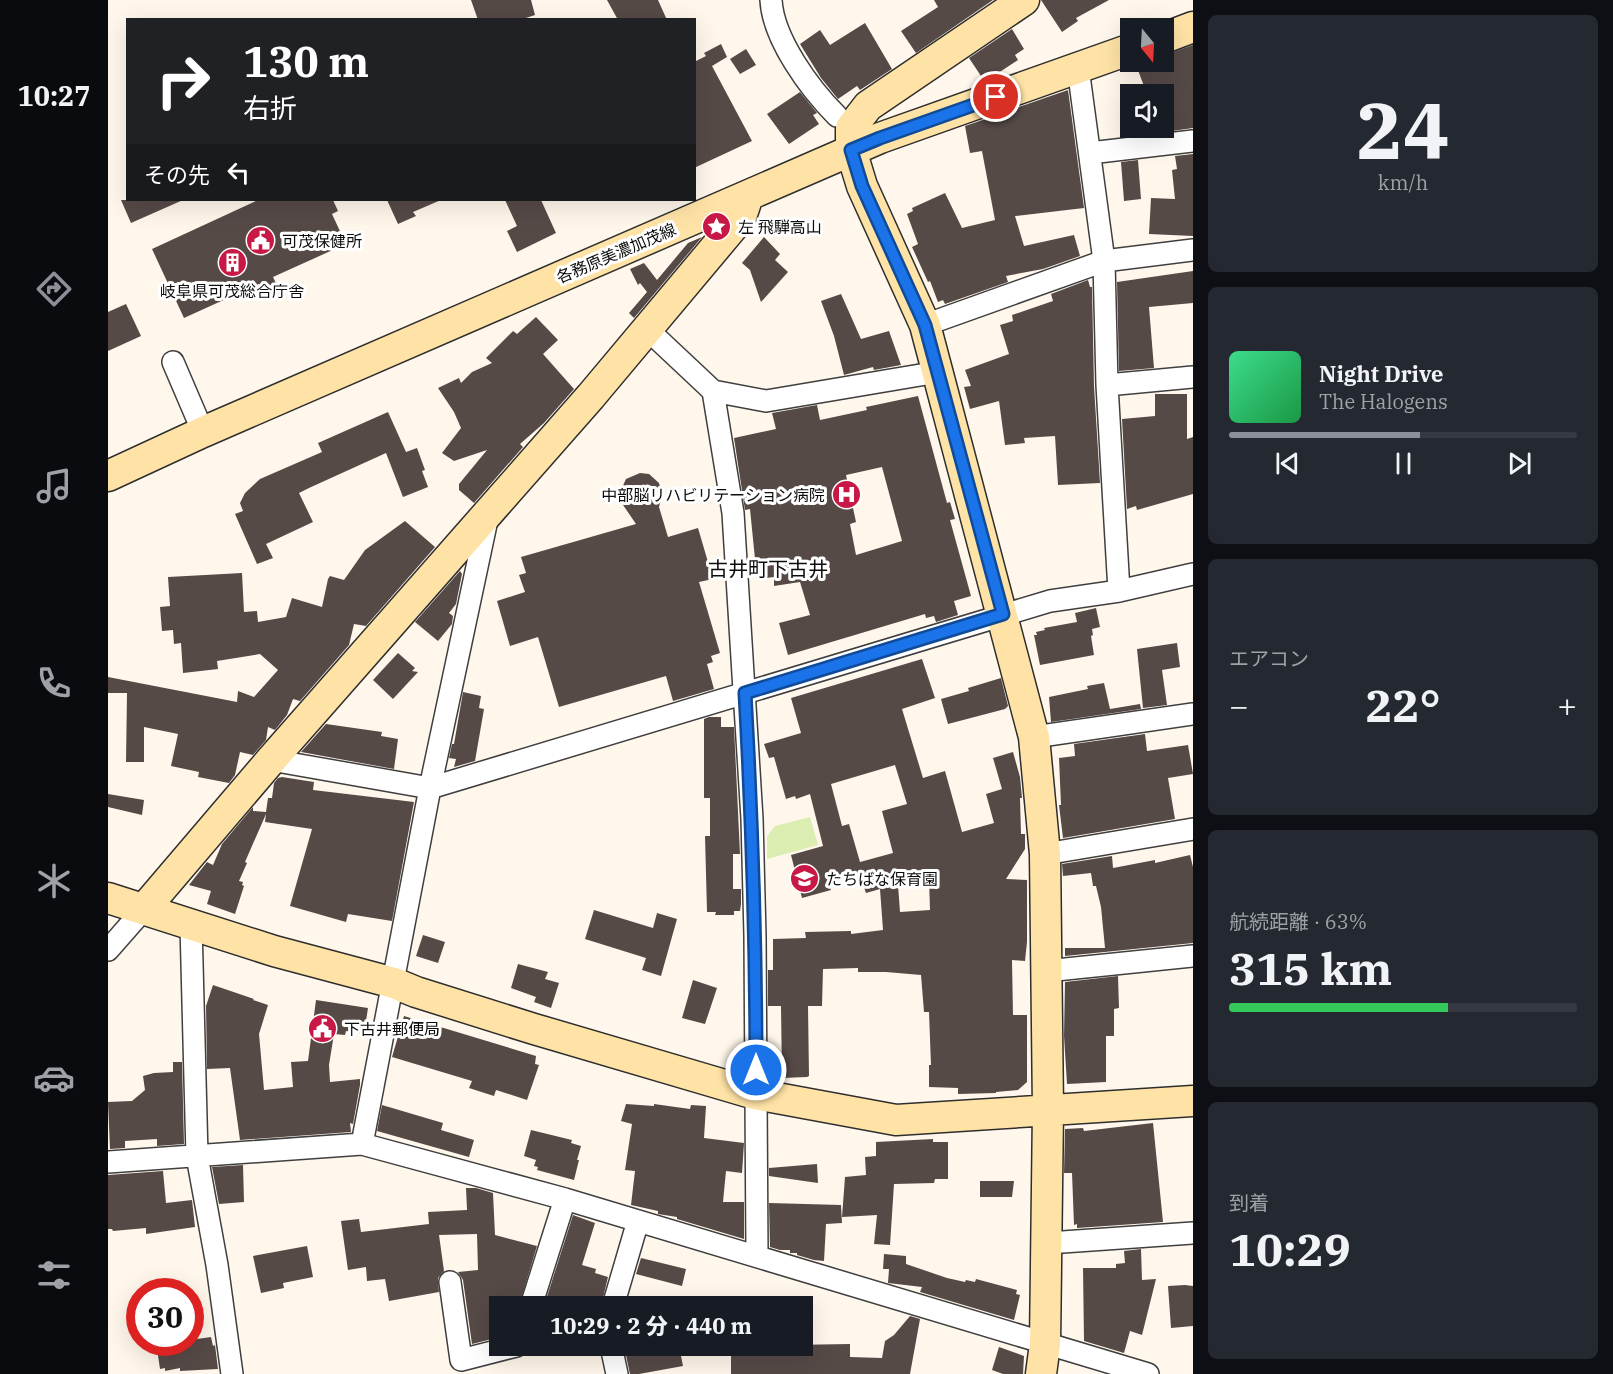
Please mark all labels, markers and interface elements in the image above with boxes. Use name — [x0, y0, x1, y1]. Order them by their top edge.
north arrow — [1120, 18, 1174, 72]
map controls — [1120, 18, 1174, 138]
text: 130 m — [243, 34, 369, 89]
icon: right — [144, 42, 222, 120]
pin — [970, 71, 1021, 122]
text: 10:27 — [18, 78, 90, 113]
text: 24 — [1356, 79, 1450, 180]
icon: arrive — [979, 80, 1012, 113]
button: sound — [1120, 84, 1174, 138]
text: 右折 — [243, 90, 297, 125]
icon: left — [222, 156, 255, 189]
text: その先 — [144, 160, 210, 189]
text: km/h — [1378, 169, 1428, 196]
place icon: 左 飛騨高山 — [701, 211, 733, 243]
place label: 左 飛騨高山 — [738, 217, 822, 237]
street label: 各務原美濃加茂線 — [553, 219, 679, 287]
public building icon: 可茂保健所 — [245, 225, 277, 257]
place label: 可茂保健所 — [282, 231, 362, 251]
building icon: 岐阜県可茂総合庁舎 — [216, 247, 248, 279]
icon: directions — [33, 268, 75, 310]
place label: 岐阜県可茂総合庁舎 — [160, 281, 304, 301]
text: Night Drive — [1319, 359, 1444, 388]
text: The Halogens — [1319, 388, 1448, 415]
icon: previous — [1271, 447, 1304, 480]
icon: pause — [1387, 447, 1420, 480]
icon: next — [1503, 447, 1536, 480]
icon: music — [33, 465, 75, 507]
hospital icon: 中部脳リハビリテーション病院 — [830, 479, 862, 511]
place label: 中部脳リハビリテーション病院 — [601, 485, 825, 505]
district label: 古井町下古井 — [708, 555, 828, 582]
text: エアコン — [1229, 645, 1309, 672]
icon: phone — [33, 662, 75, 704]
text: 22° — [1365, 676, 1441, 734]
text: − — [1229, 684, 1249, 727]
text: + — [1557, 684, 1577, 727]
icon: climate — [33, 860, 75, 902]
school or university icon: たちばな保育園 — [789, 863, 821, 895]
place label: たちばな保育園 — [826, 869, 938, 889]
text: 航続距離 · 63% — [1229, 908, 1367, 935]
text: 315 km — [1229, 939, 1392, 997]
public building icon: 下古井郵便局 — [307, 1013, 339, 1045]
place label: 下古井郵便局 — [344, 1019, 440, 1039]
position arrow — [724, 1038, 788, 1102]
icon: car — [33, 1057, 75, 1099]
text: 到着 — [1229, 1189, 1269, 1216]
text: 10:29 — [1229, 1220, 1351, 1278]
icon: filters — [33, 1254, 75, 1296]
speed limit sign: 30 — [126, 1278, 204, 1356]
text: 10:29 · 2 分 · 440 m — [550, 1311, 752, 1340]

